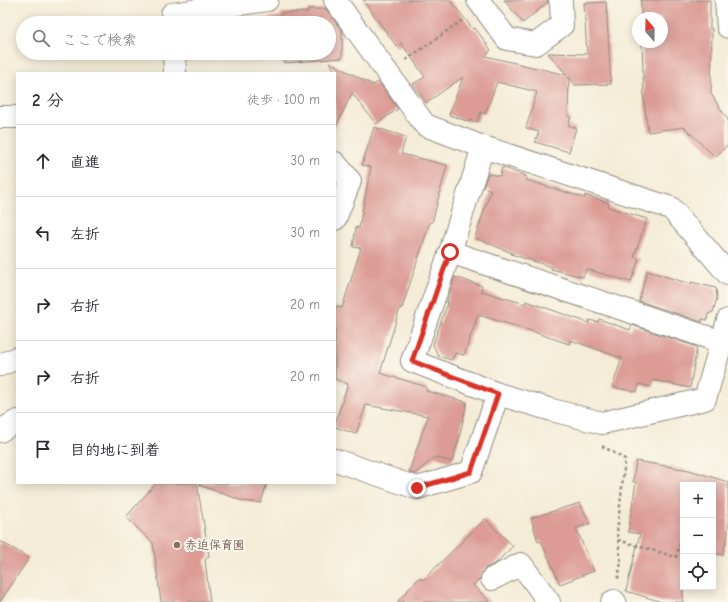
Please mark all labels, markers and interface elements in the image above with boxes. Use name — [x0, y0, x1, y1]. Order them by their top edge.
north arrow — [632, 12, 668, 48]
search box — [16, 16, 336, 60]
icon: search — [30, 27, 52, 49]
text: ここで検索 — [62, 31, 137, 49]
text: 2 分 — [32, 91, 64, 110]
text: 徒歩 · 100 m — [247, 92, 320, 107]
icon: ahead — [32, 150, 54, 172]
text: 直進 — [70, 153, 100, 171]
text: 30 m — [290, 153, 320, 168]
icon: left — [32, 222, 54, 244]
text: 左折 — [70, 225, 100, 243]
text: 30 m — [290, 225, 320, 240]
route start — [441, 243, 459, 261]
icon: right — [32, 294, 54, 316]
text: 右折 — [70, 297, 100, 315]
text: 20 m — [290, 297, 320, 312]
icon: right — [32, 366, 54, 388]
text: 右折 — [70, 369, 100, 387]
text: 20 m — [290, 369, 320, 384]
icon: arrive — [32, 438, 54, 460]
text: 目的地に到着 — [70, 441, 160, 459]
route end — [408, 479, 426, 497]
map controls — [680, 482, 716, 590]
button: + — [680, 482, 716, 518]
button: − — [680, 518, 716, 554]
place label: 赤迫保育園 — [185, 538, 245, 552]
marker: 赤迫保育園 — [172, 540, 182, 550]
button: locate — [680, 554, 716, 590]

